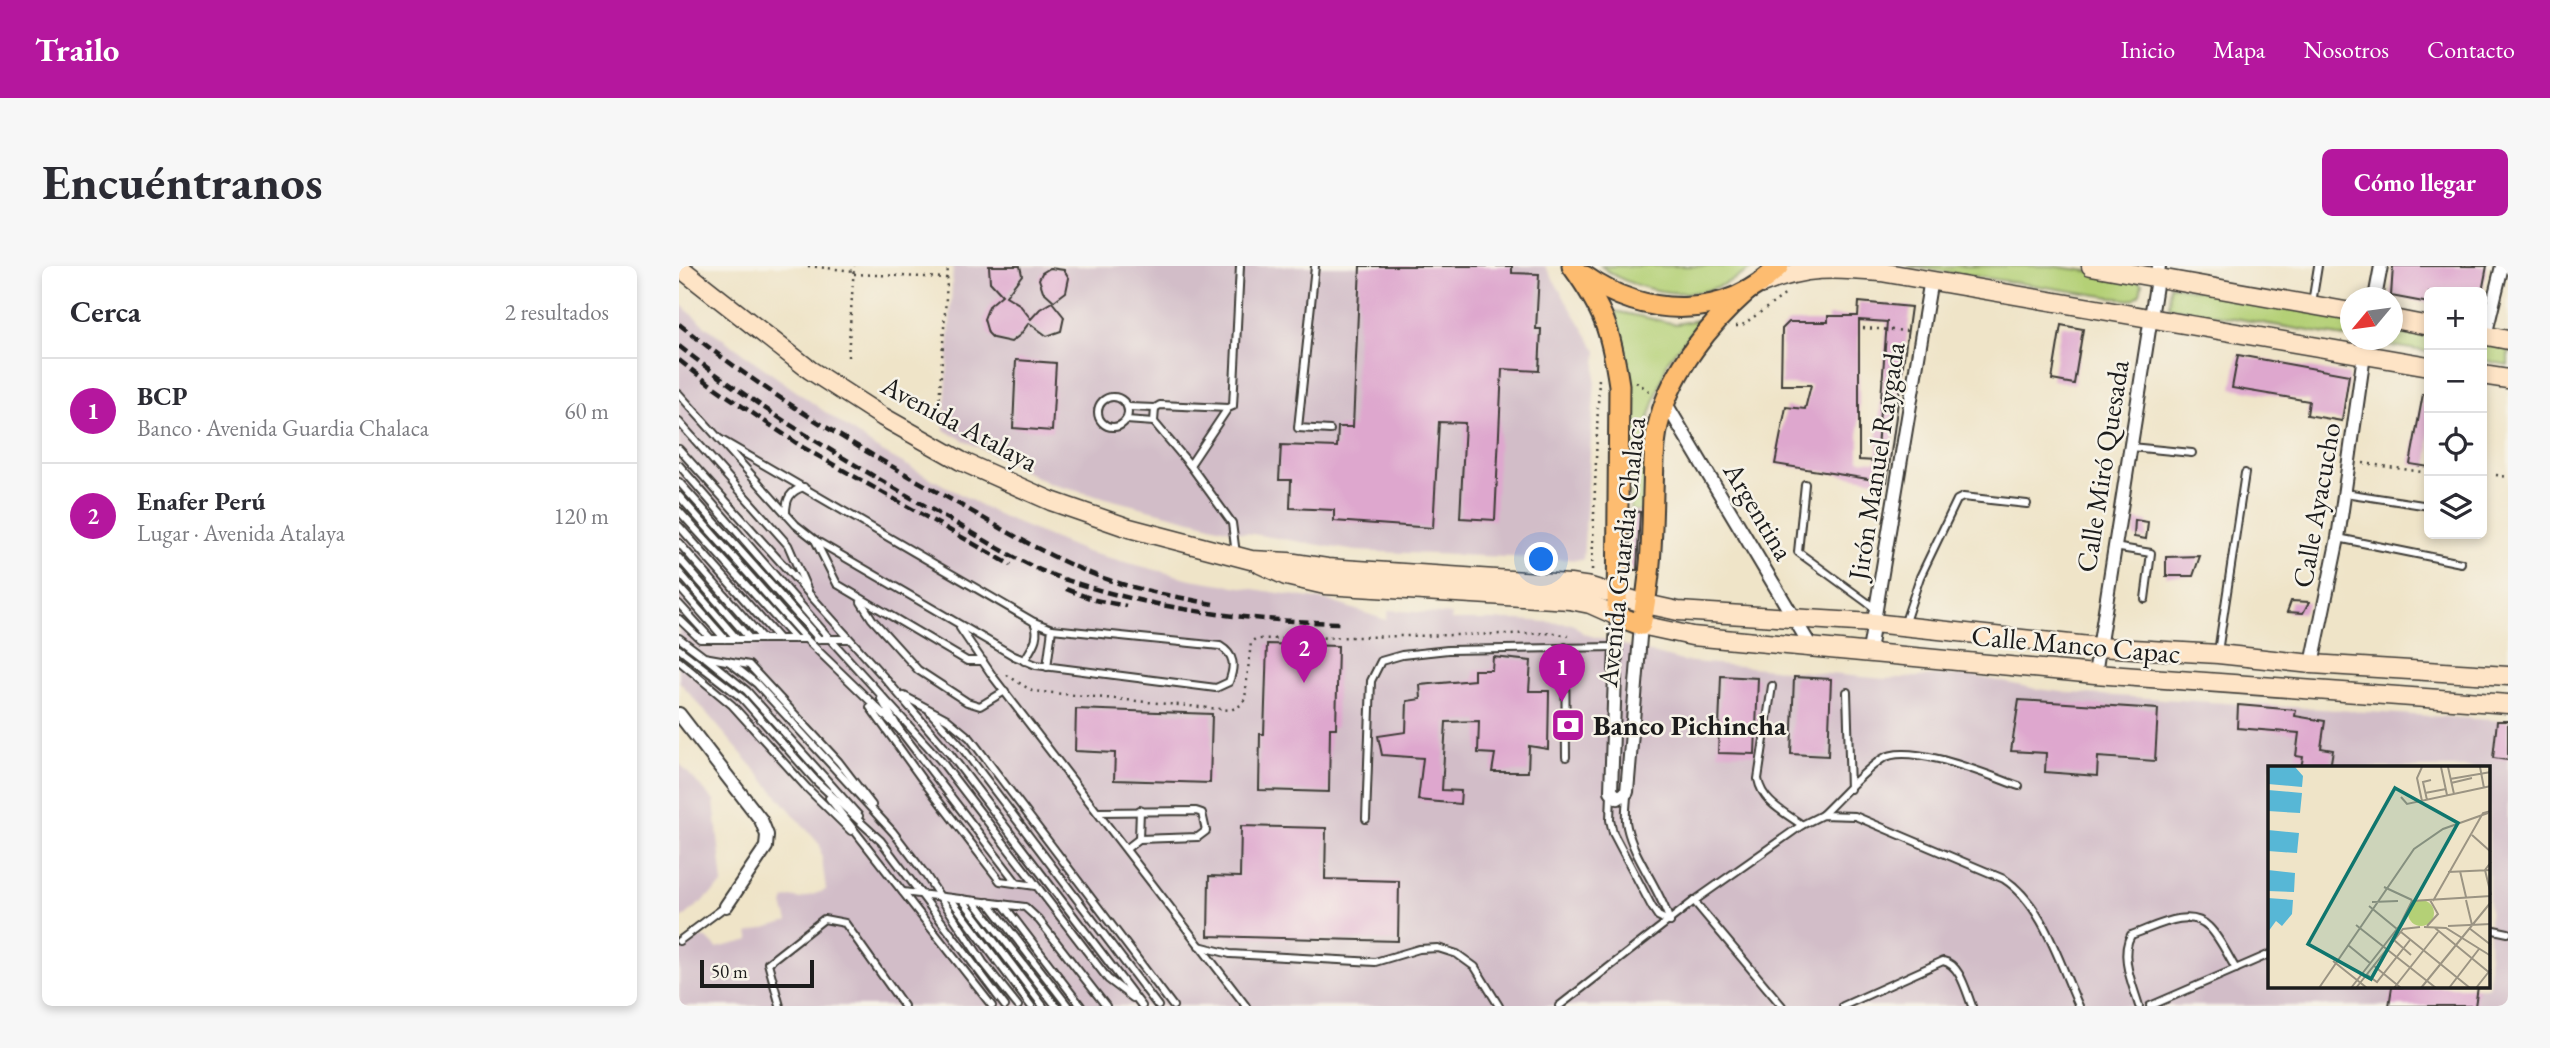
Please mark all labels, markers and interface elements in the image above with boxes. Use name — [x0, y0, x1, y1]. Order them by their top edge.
text: Trailo — [35, 28, 119, 71]
text: Inicio — [2121, 34, 2175, 65]
text: Mapa — [2213, 34, 2265, 65]
text: Nosotros — [2303, 34, 2389, 65]
text: Contacto — [2427, 34, 2515, 65]
button: Cómo llegar — [2322, 149, 2508, 216]
text: Encuéntranos — [42, 150, 323, 214]
north arrow — [2340, 287, 2403, 350]
map controls — [2424, 287, 2487, 539]
button: + — [2424, 287, 2487, 350]
text: Cerca — [70, 292, 141, 331]
text: 2 resultados — [505, 297, 609, 327]
street label: Jirón Manuel Raygada — [1839, 339, 1913, 585]
button: − — [2424, 350, 2487, 413]
street label: Calle Miró Quesada — [2067, 356, 2137, 575]
street label: Avenida Atalaya — [875, 366, 1045, 480]
text: BCP — [137, 379, 188, 413]
text: 1 — [87, 396, 99, 426]
text: 60 m — [564, 396, 609, 426]
text: Banco · Avenida Guardia Chalaca — [137, 413, 429, 443]
button: locate — [2424, 413, 2487, 476]
street label: Avenida Guardia Chalaca — [1589, 414, 1653, 690]
street label: Calle Ayacucho — [2284, 420, 2348, 590]
street label: Argentina — [1715, 454, 1803, 567]
button: layers — [2424, 476, 2487, 539]
text: Enafer Perú — [137, 484, 265, 518]
text: 2 — [87, 501, 99, 531]
text: 120 m — [553, 501, 609, 531]
text: Lugar · Avenida Atalaya — [137, 518, 345, 548]
your location — [1524, 542, 1558, 576]
street label: Calle Manco Capac — [1970, 617, 2182, 671]
pin: 2 — [1281, 625, 1327, 683]
pin: 1 — [1539, 644, 1585, 702]
bank icon: Banco Pichincha — [1549, 706, 1587, 744]
place label: Banco Pichincha — [1593, 707, 1787, 743]
inset map — [2268, 766, 2491, 988]
scale bar — [700, 957, 814, 989]
text: 50 m — [711, 959, 748, 984]

